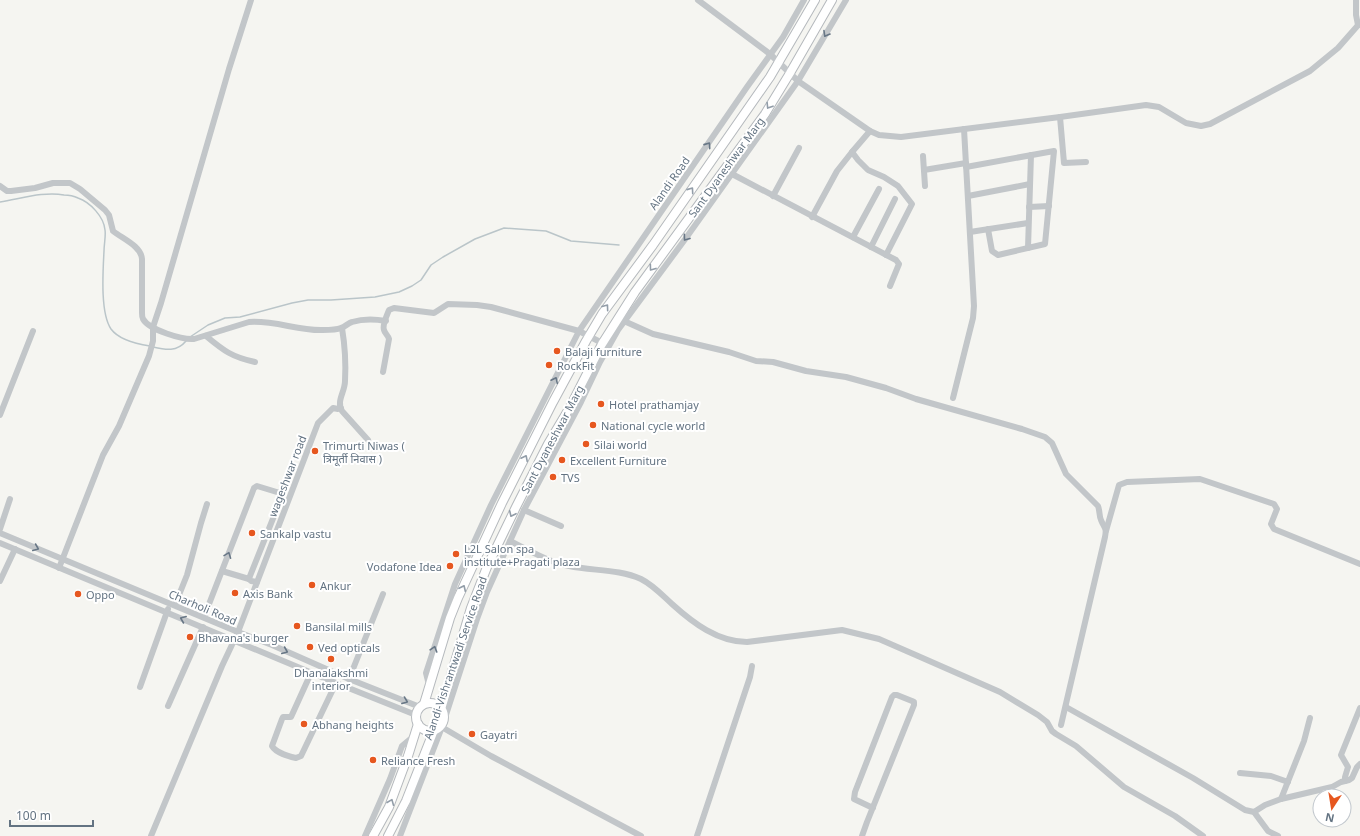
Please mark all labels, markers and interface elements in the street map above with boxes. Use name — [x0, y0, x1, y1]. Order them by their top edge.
one-way arrow — [824, 30, 831, 37]
one-way arrow — [767, 102, 774, 109]
street label: Sant Dyaneshwar Marg — [685, 114, 767, 220]
one-way arrow — [703, 142, 711, 149]
street label: Alandi Road — [645, 153, 693, 213]
one-way arrow — [686, 188, 693, 195]
one-way arrow — [683, 234, 691, 241]
one-way arrow — [649, 264, 657, 271]
one-way arrow — [601, 305, 608, 312]
place label: Balaji furniture — [565, 344, 642, 359]
marker: Balaji furniture — [552, 346, 562, 356]
place label: RockFit — [557, 358, 594, 373]
marker: RockFit — [544, 360, 554, 370]
one-way arrow — [550, 376, 558, 384]
street label: Sant Dyaneshwar Marg — [517, 382, 587, 496]
place label: Hotel prathamjay — [609, 397, 699, 412]
marker: Hotel prathamjay — [596, 399, 606, 409]
place label: National cycle world — [601, 418, 705, 433]
marker: National cycle world — [588, 420, 598, 430]
street label: wageshwar road — [265, 433, 309, 519]
place label: Silai world — [594, 437, 647, 452]
place label: Trimurti Niwas ( त्रिमूर्ती निवास ) — [323, 438, 405, 467]
marker: Silai world — [581, 439, 591, 449]
marker: Trimurti Niwas ( त्रिमूर्ती निवास ) — [310, 446, 320, 456]
place label: Excellent Furniture — [570, 453, 667, 468]
one-way arrow — [520, 455, 528, 462]
marker: Excellent Furniture — [557, 455, 567, 465]
place label: TVS — [561, 470, 580, 485]
marker: TVS — [548, 472, 558, 482]
one-way arrow — [509, 510, 517, 517]
place label: Sankalp vastu — [260, 526, 331, 541]
marker: Sankalp vastu — [247, 528, 257, 538]
place label: L2L Salon spa institute+Pragati plaza — [464, 541, 580, 569]
one-way arrow — [31, 543, 39, 551]
marker: L2L Salon spa institute+Pragati plaza — [451, 549, 461, 559]
one-way arrow — [223, 551, 231, 558]
place label: Vodafone Idea — [367, 559, 442, 574]
marker: Vodafone Idea — [445, 561, 455, 571]
street label: Alandi-Vishrantwadi Service Road — [420, 574, 490, 742]
place label: Ankur — [320, 578, 351, 593]
marker: Ankur — [307, 580, 317, 590]
one-way arrow — [458, 584, 466, 592]
street label: Charholi Road — [167, 586, 239, 628]
place label: Axis Bank — [243, 586, 293, 601]
place label: Oppo — [86, 587, 115, 602]
marker: Axis Bank — [230, 588, 240, 598]
marker: Oppo — [73, 589, 83, 599]
one-way arrow — [180, 616, 187, 624]
place label: Bansilal mills — [305, 619, 372, 634]
marker: Bansilal mills — [292, 621, 302, 631]
place label: Bhavana's burger — [198, 630, 289, 645]
marker: Bhavana's burger — [185, 632, 195, 642]
place label: Ved opticals — [318, 640, 380, 655]
marker: Ved opticals — [305, 642, 315, 652]
one-way arrow — [429, 645, 438, 652]
one-way arrow — [281, 646, 289, 654]
marker: Dhanalakshmi interior — [326, 654, 336, 664]
place label: Dhanalakshmi interior — [294, 665, 368, 693]
one-way arrow — [402, 697, 409, 705]
place label: Abhang heights — [312, 717, 394, 732]
marker: Abhang heights — [299, 719, 309, 729]
place label: Gayatri — [480, 727, 517, 742]
marker: Gayatri — [467, 729, 477, 739]
place label: Reliance Fresh — [381, 753, 455, 768]
marker: Reliance Fresh — [368, 755, 378, 765]
north arrow — [1312, 788, 1352, 828]
one-way arrow — [386, 798, 394, 805]
scale bar — [10, 802, 93, 828]
text: 100 m — [16, 807, 51, 824]
text: N — [1324, 810, 1336, 827]

